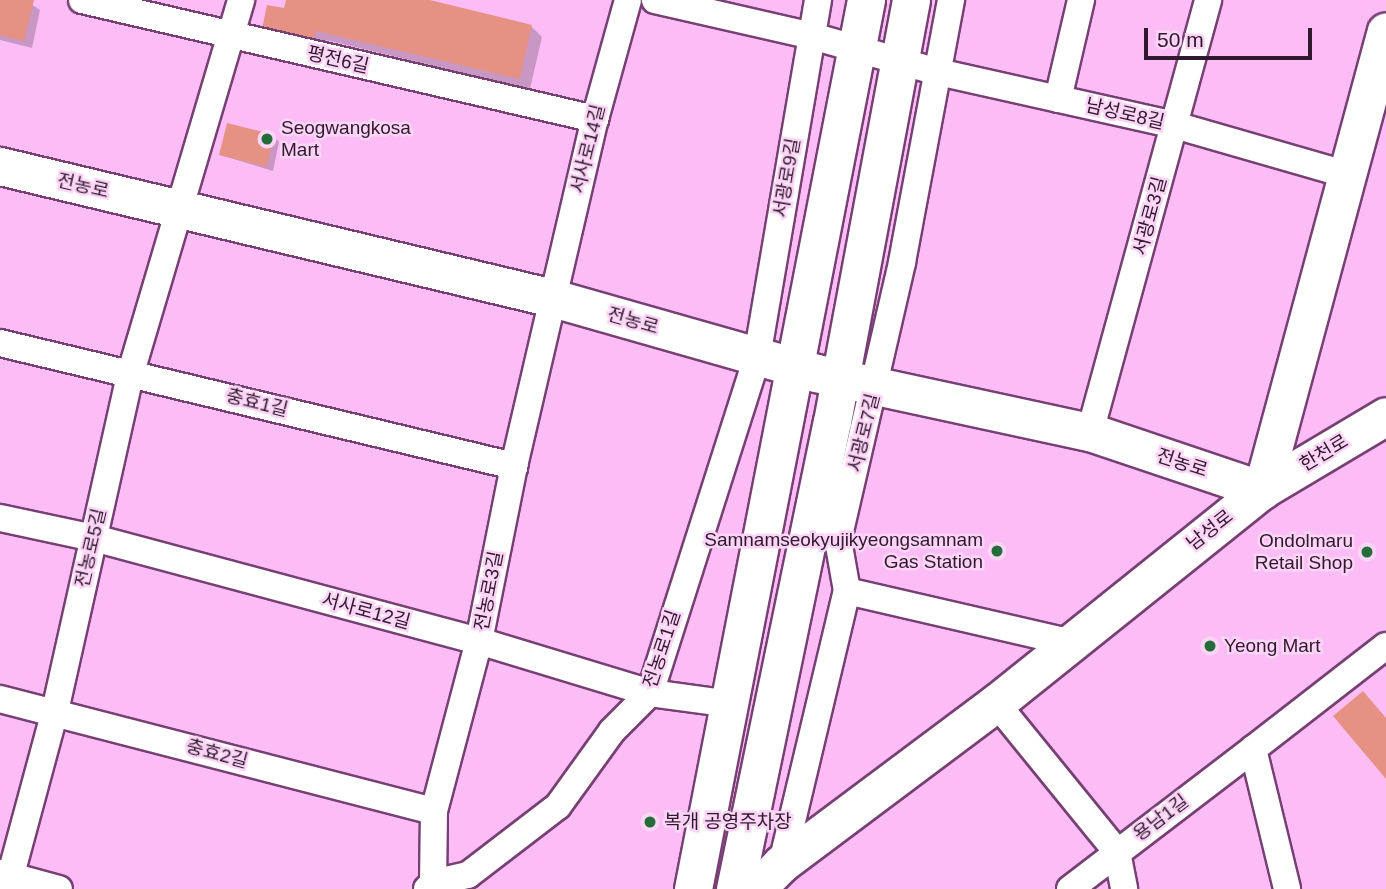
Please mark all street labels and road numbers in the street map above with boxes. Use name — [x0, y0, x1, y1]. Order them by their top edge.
street label: 평전6길 — [305, 42, 371, 78]
street label: 남성로8길 — [1083, 94, 1167, 134]
street label: 서사로14길 — [566, 102, 610, 196]
street label: 서광로9길 — [769, 136, 805, 220]
street label: 전농로 — [55, 169, 111, 203]
street label: 서광로3길 — [1129, 174, 1171, 258]
street label: 전농로 — [605, 303, 661, 339]
street label: 충효1길 — [224, 384, 290, 422]
street label: 서광로7길 — [843, 391, 885, 475]
street label: 한천로 — [1296, 430, 1352, 476]
street label: 전농로 — [1154, 444, 1210, 482]
street label: 남성로 — [1182, 505, 1238, 555]
street label: 전농로5길 — [71, 506, 111, 590]
street label: 전농로3길 — [470, 549, 508, 633]
street label: 서사로12길 — [319, 588, 413, 634]
street label: 전농로1길 — [639, 607, 685, 691]
street label: 충효2길 — [184, 735, 250, 773]
street label: 용남1길 — [1129, 790, 1193, 846]

